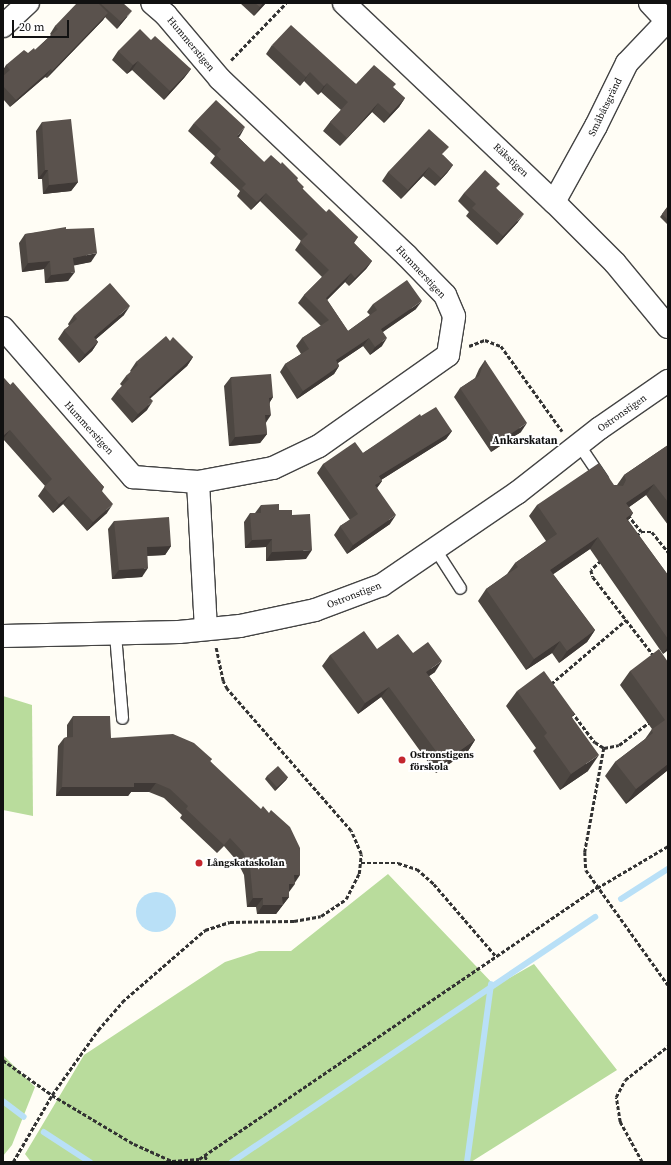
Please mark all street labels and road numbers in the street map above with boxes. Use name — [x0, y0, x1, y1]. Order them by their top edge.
street label: Hummerstigen — [165, 14, 217, 74]
street label: Småbåtsgränd — [586, 76, 624, 138]
street label: Räkstigen — [491, 141, 531, 179]
street label: Hummerstigen — [394, 243, 448, 301]
street label: Ostronstigen — [595, 392, 649, 434]
street label: Hummerstigen — [62, 399, 116, 457]
street label: Ostronstigen — [325, 579, 383, 611]

